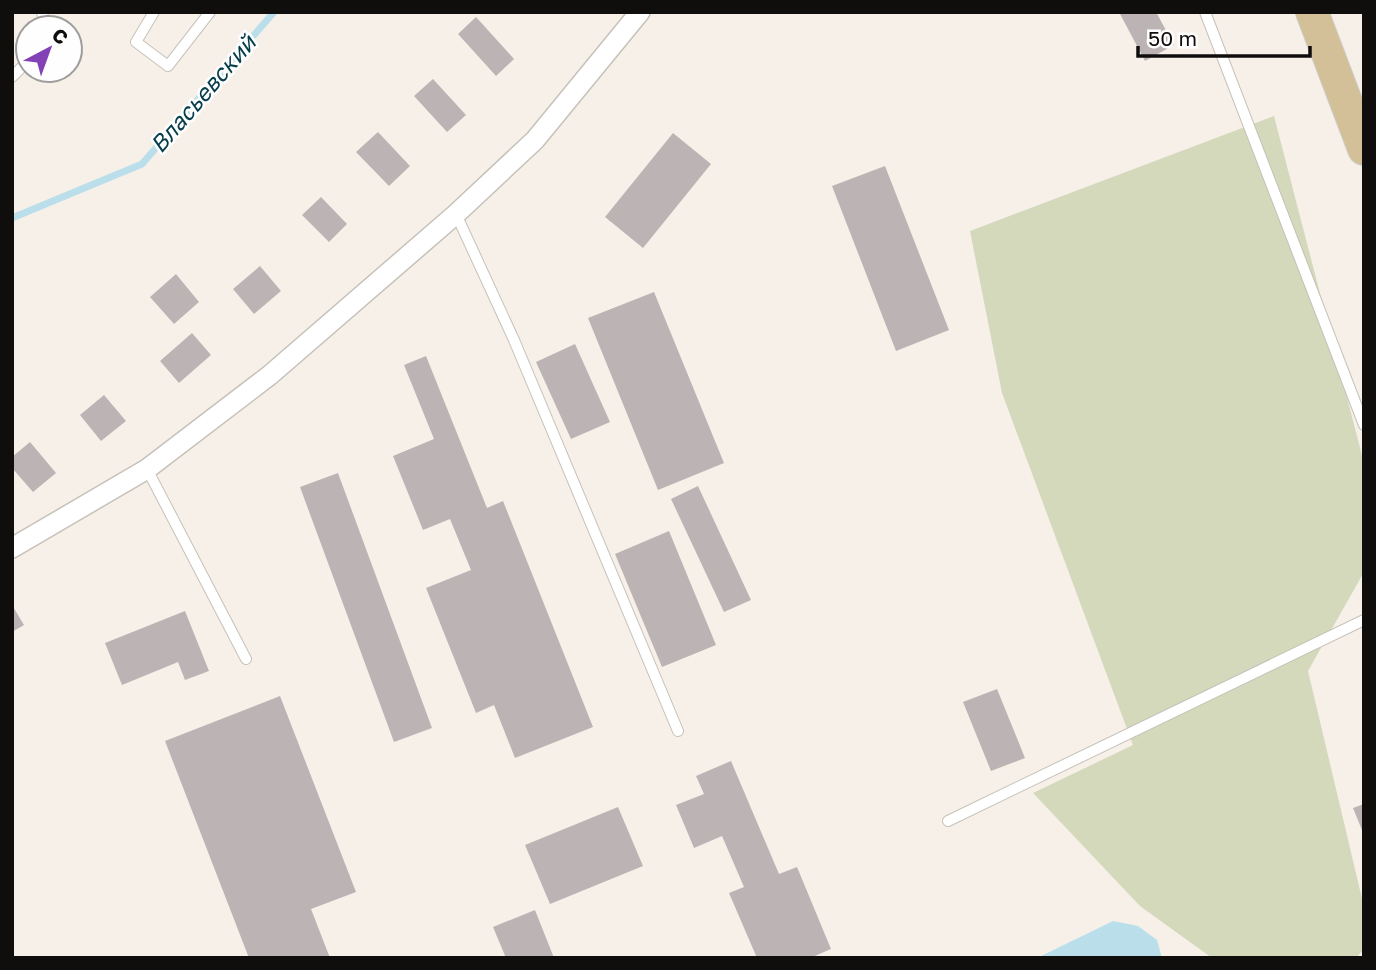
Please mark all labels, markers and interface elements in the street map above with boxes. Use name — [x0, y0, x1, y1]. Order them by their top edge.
north arrow — [14, 14, 84, 84]
scale bar — [1138, 14, 1310, 58]
text: С — [48, 23, 73, 49]
text: 50 m — [1148, 25, 1197, 51]
water label: Власьевский — [144, 27, 262, 158]

